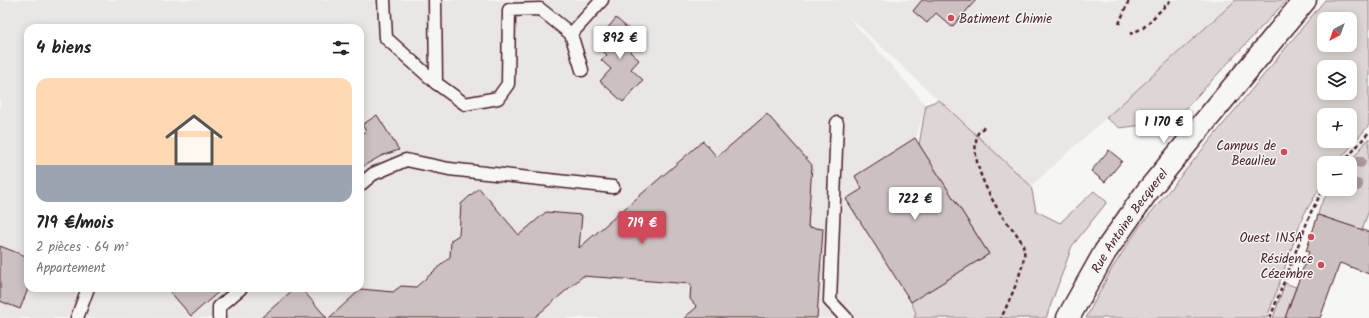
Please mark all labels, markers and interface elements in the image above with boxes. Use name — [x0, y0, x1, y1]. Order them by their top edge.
place label: Batiment Chimie — [959, 9, 1052, 30]
north arrow — [1317, 12, 1357, 52]
map controls — [1317, 12, 1357, 196]
marker: Batiment Chimie — [946, 13, 956, 23]
pin: 892 € — [592, 26, 648, 60]
text: 892 € — [602, 28, 638, 49]
text: 4 biens — [36, 35, 92, 62]
icon: filters — [330, 37, 352, 59]
button: layers — [1317, 60, 1357, 100]
icon: home — [158, 104, 230, 176]
button: + — [1317, 108, 1357, 148]
pin: 1 170 € — [1127, 110, 1201, 144]
text: 1 170 € — [1145, 112, 1183, 133]
place label: Campus de Beaulieu — [1216, 136, 1277, 172]
marker: Campus de Beaulieu — [1279, 147, 1289, 157]
button: − — [1317, 156, 1357, 196]
street label: Rue Antoine Becquerel — [1086, 165, 1174, 277]
pin: 722 € — [887, 187, 943, 221]
text: 722 € — [898, 189, 932, 210]
text: 719 €/mois — [36, 210, 114, 237]
pin: 719 € — [614, 211, 670, 245]
text: 719 € — [627, 213, 657, 234]
place label: Ouest INSA — [1240, 228, 1303, 249]
marker: Ouest INSA — [1306, 232, 1316, 242]
text: 2 pièces · 64 m² — [36, 237, 128, 258]
place label: Résidence Cézembre — [1260, 249, 1313, 285]
text: Appartement — [36, 258, 106, 279]
marker: Résidence Cézembre — [1316, 260, 1326, 270]

